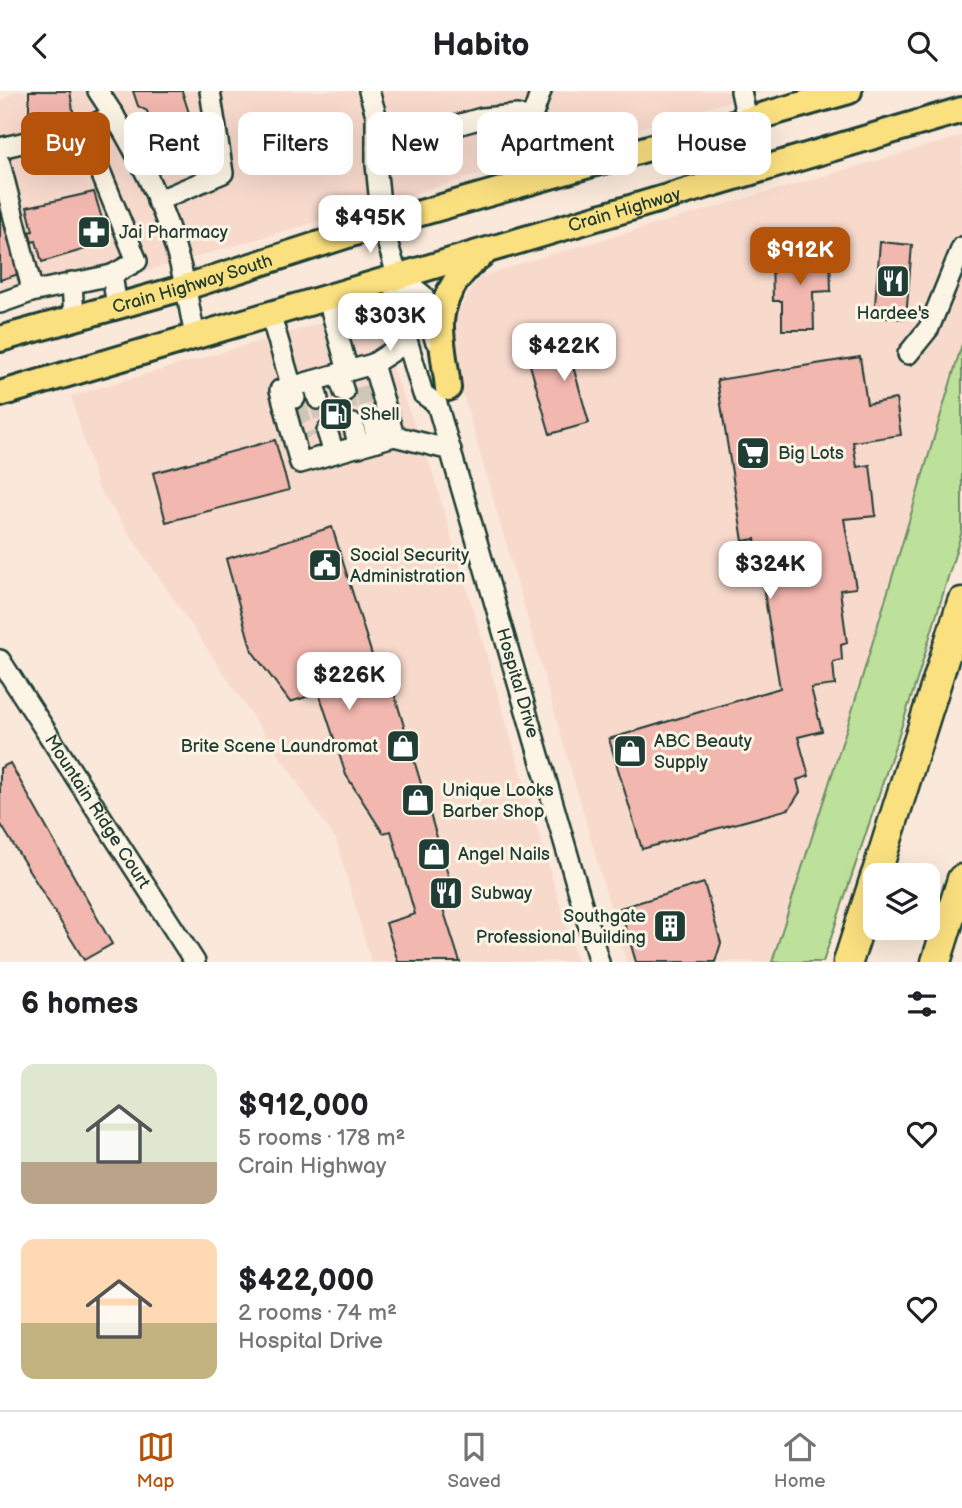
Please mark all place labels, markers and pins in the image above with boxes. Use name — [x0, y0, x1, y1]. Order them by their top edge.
pin: $495K — [321, 195, 419, 255]
pharmacy icon: Jai Pharmacy — [75, 213, 113, 251]
place label: Jai Pharmacy — [119, 222, 229, 243]
pin: $912K — [751, 227, 849, 287]
restaurant icon: Hardee's — [874, 262, 912, 300]
pin: $303K — [341, 293, 439, 353]
place label: Hardee's — [857, 303, 930, 324]
pin: $422K — [515, 323, 613, 383]
fuel station icon: Shell — [317, 395, 355, 433]
place label: Shell — [360, 404, 400, 425]
supermarket icon: Big Lots — [734, 434, 772, 472]
place label: Big Lots — [778, 443, 844, 464]
pin: $324K — [721, 541, 819, 601]
place label: Social Security Administration — [350, 545, 470, 587]
public building icon: Social Security Administration — [306, 546, 344, 584]
pin: $226K — [300, 653, 398, 712]
shop icon: Brite Scene Laundromat — [384, 727, 422, 765]
place label: ABC Beauty Supply — [654, 731, 753, 773]
shop icon: ABC Beauty Supply — [611, 732, 649, 770]
place label: Brite Scene Laundromat — [181, 736, 378, 757]
place label: Unique Looks Barber Shop — [442, 780, 554, 822]
shop icon: Unique Looks Barber Shop — [399, 781, 437, 819]
shop icon: Angel Nails — [415, 835, 453, 873]
place label: Angel Nails — [458, 844, 550, 865]
restaurant icon: Subway — [427, 874, 465, 912]
place label: Subway — [471, 883, 533, 904]
place label: Southgate Professional Building — [476, 906, 646, 948]
building icon: Southgate Professional Building — [651, 907, 689, 945]

